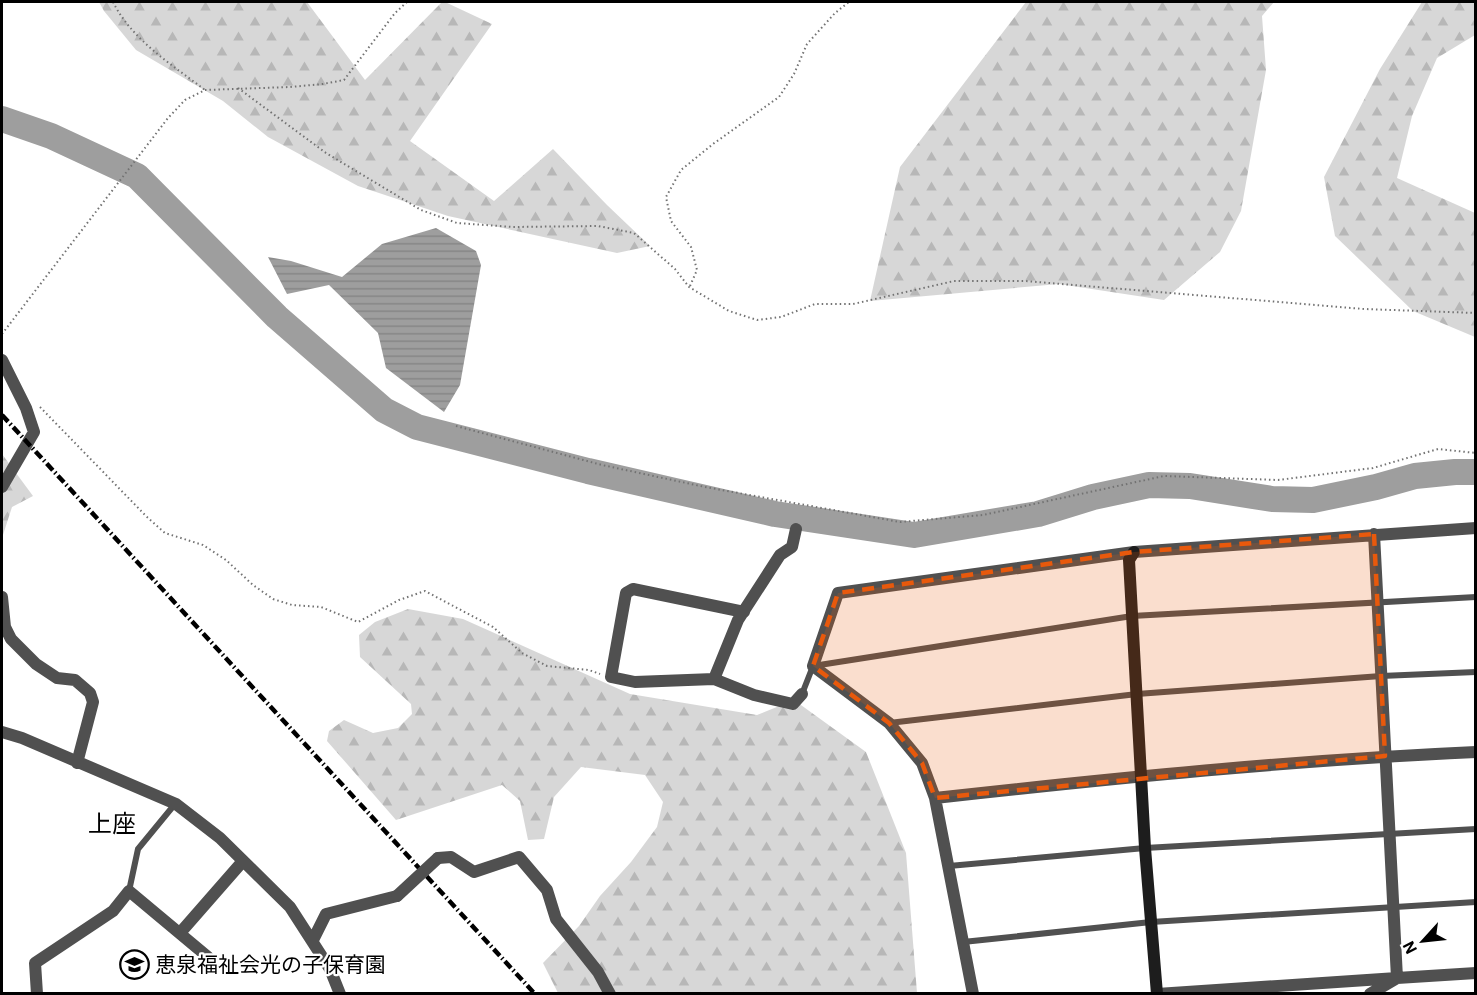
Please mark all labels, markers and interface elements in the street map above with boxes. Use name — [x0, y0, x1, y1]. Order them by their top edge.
district label: 上座 — [88, 810, 136, 838]
north arrow — [1393, 911, 1453, 971]
text: N — [1399, 938, 1421, 957]
school or university icon: 恵泉福祉会光の子保育園 — [118, 949, 150, 981]
place label: 恵泉福祉会光の子保育園 — [155, 953, 386, 977]

